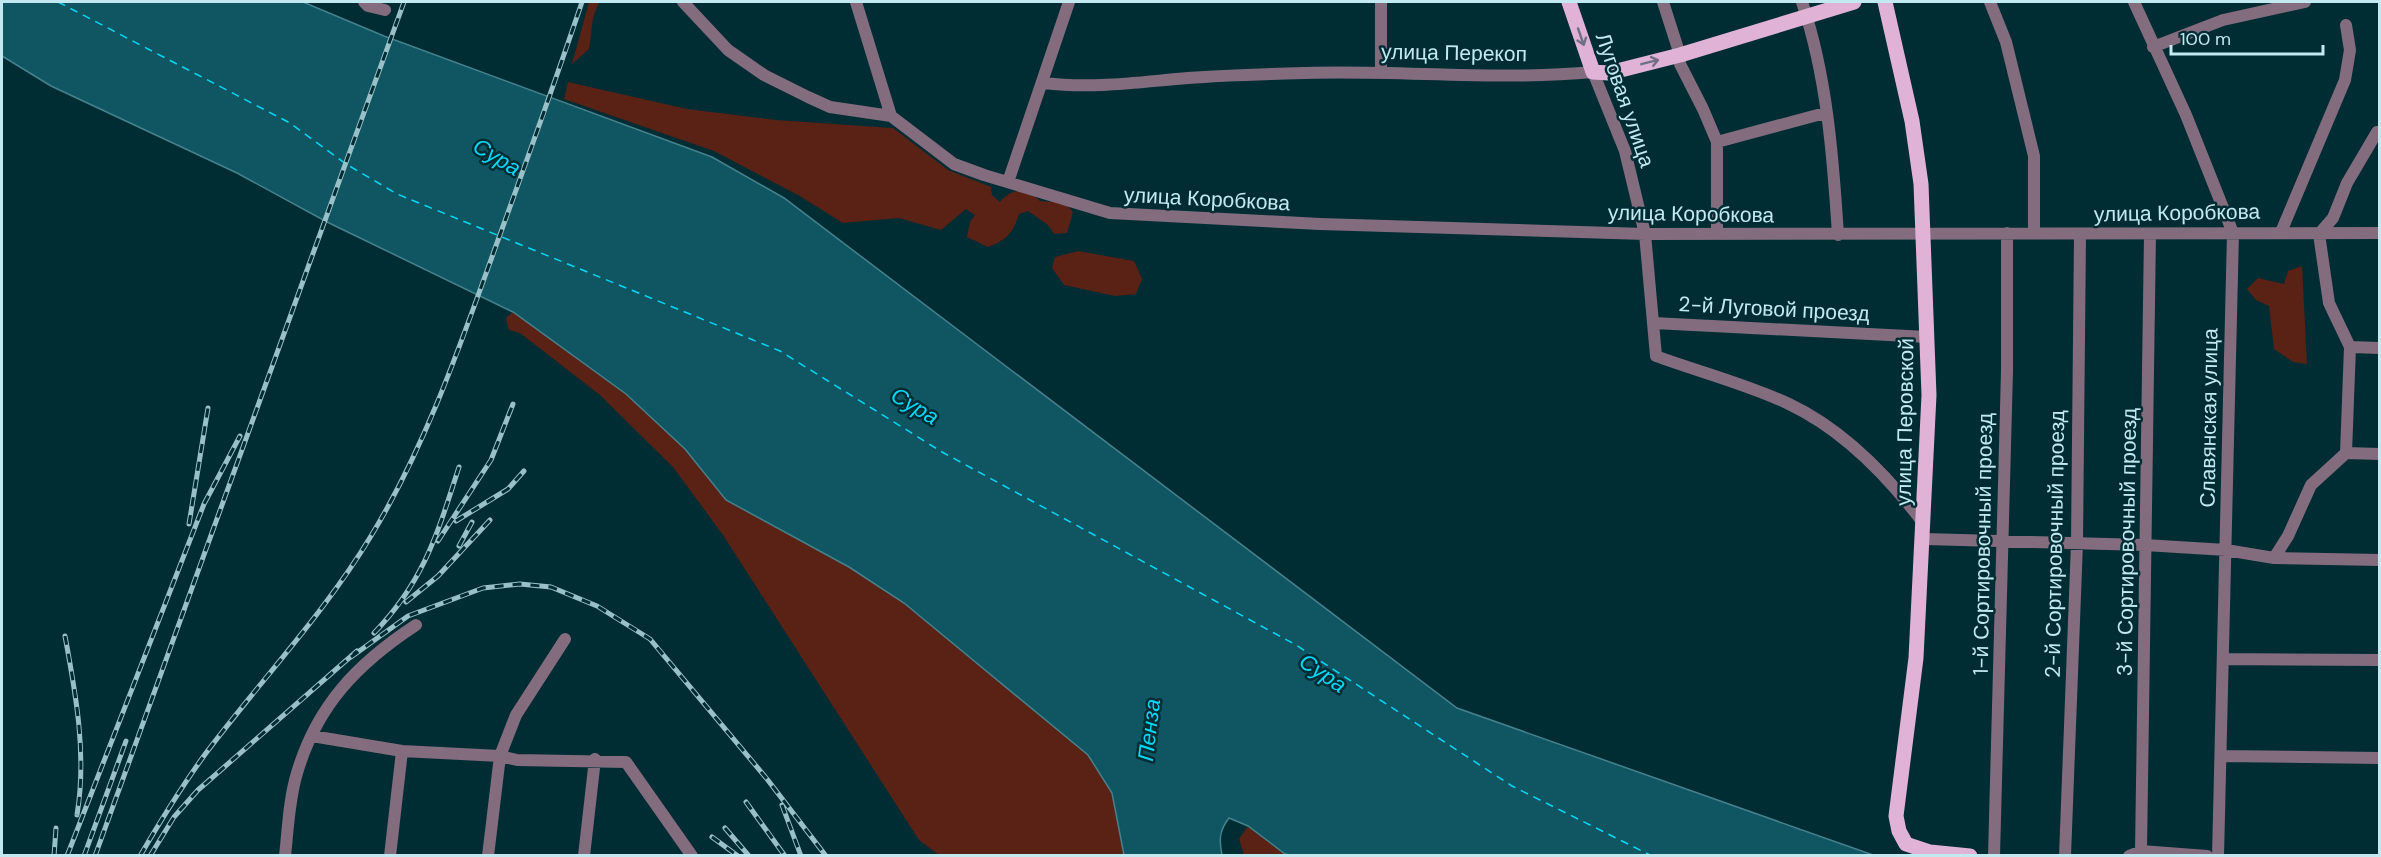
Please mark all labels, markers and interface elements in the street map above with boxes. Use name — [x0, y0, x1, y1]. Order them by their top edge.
scale bar — [2171, 18, 2322, 56]
one-way arrow — [1576, 27, 1587, 46]
text: 100 m — [2180, 27, 2231, 51]
street label: Луговая улица — [1589, 29, 1661, 171]
street label: улица Перекоп — [1381, 38, 1527, 68]
one-way arrow — [1640, 56, 1659, 68]
water label: Сура — [468, 131, 526, 183]
street label: улица Коробкова — [1123, 181, 1291, 217]
street label: улица Коробкова — [2094, 198, 2261, 228]
street label: улица Коробкова — [1608, 199, 1775, 229]
street label: 2-й Луговой проезд — [1678, 290, 1870, 328]
street label: Славянская улица — [2193, 328, 2225, 508]
street label: улица Перовской — [1890, 338, 1920, 506]
water label: Сура — [886, 380, 944, 432]
street label: 3-й Сортировочный проезд — [2111, 408, 2143, 676]
street label: 2-й Сортировочный проезд — [2039, 410, 2071, 678]
street label: 1-й Сортировочный проезд — [1967, 413, 1999, 675]
water label: Сура — [1294, 647, 1352, 699]
water label: Пенза — [1131, 697, 1167, 763]

